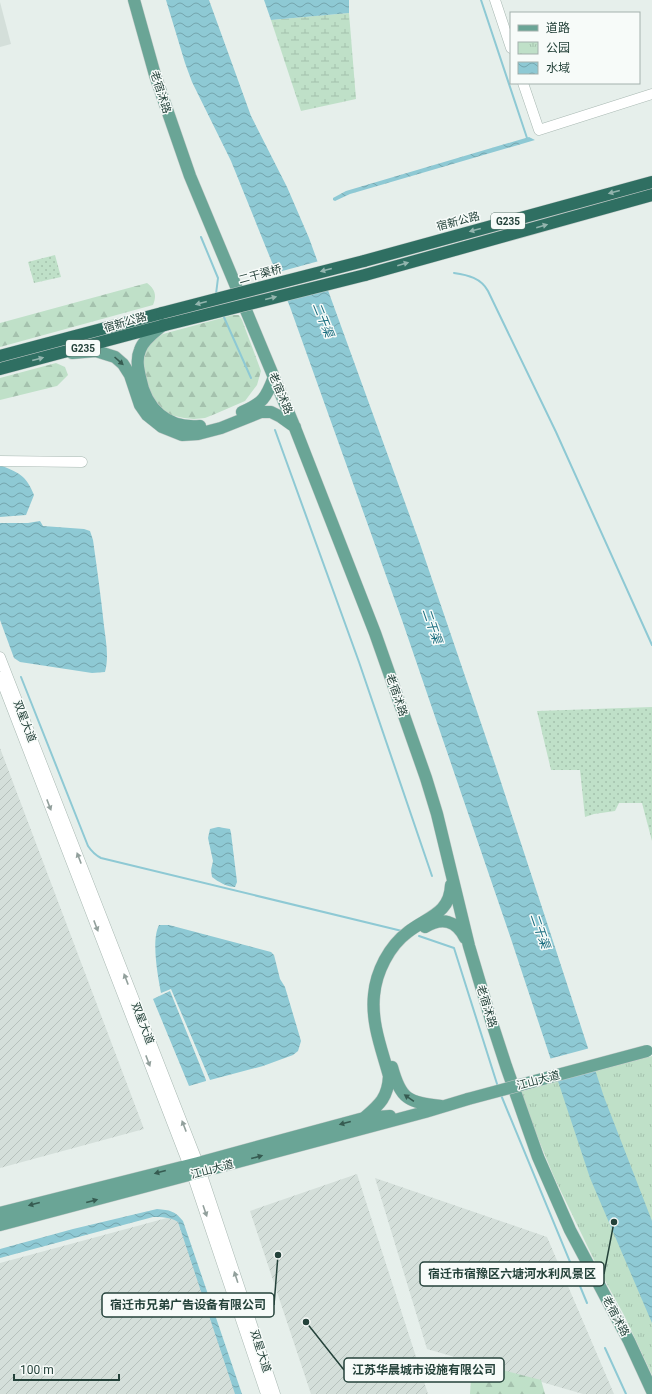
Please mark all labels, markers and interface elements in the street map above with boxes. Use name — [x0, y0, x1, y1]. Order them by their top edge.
legend — [510, 12, 640, 84]
text: 道路 — [546, 21, 570, 35]
text: 公园 — [546, 41, 570, 55]
text: 水域 — [546, 61, 570, 75]
street label: 老宿沭路 — [148, 69, 174, 115]
one-way arrow — [608, 190, 621, 196]
street label: 宿新公路 — [435, 210, 481, 233]
road number: G235 — [491, 213, 525, 229]
one-way arrow — [536, 223, 548, 229]
one-way arrow — [469, 227, 481, 233]
one-way arrow — [397, 261, 409, 267]
street label: 二干渠桥 — [237, 263, 283, 286]
one-way arrow — [320, 268, 333, 274]
one-way arrow — [264, 295, 277, 301]
one-way arrow — [194, 300, 206, 306]
water label: 二干渠 — [310, 301, 337, 341]
street label: 宿新公路 — [102, 310, 148, 335]
road number: G235 — [66, 340, 100, 356]
one-way arrow — [31, 356, 44, 362]
one-way arrow — [114, 356, 124, 365]
street label: 老宿沭路 — [266, 370, 295, 416]
water label: 二干渠 — [420, 607, 445, 647]
street label: 老宿沭路 — [383, 672, 410, 718]
street label: 双星大道 — [11, 698, 38, 744]
one-way arrow — [47, 800, 53, 812]
one-way arrow — [75, 852, 81, 864]
water label: 二干渠 — [528, 912, 553, 952]
one-way arrow — [94, 921, 100, 933]
one-way arrow — [123, 973, 129, 985]
street label: 老宿沭路 — [474, 983, 499, 1029]
street label: 双星大道 — [129, 1000, 156, 1046]
one-way arrow — [146, 1055, 152, 1067]
street label: 江山大道 — [515, 1069, 561, 1092]
one-way arrow — [403, 1094, 414, 1101]
one-way arrow — [180, 1120, 186, 1132]
one-way arrow — [338, 1120, 350, 1126]
one-way arrow — [251, 1154, 263, 1160]
street label: 江山大道 — [189, 1158, 235, 1181]
one-way arrow — [154, 1169, 166, 1175]
one-way arrow — [86, 1198, 98, 1204]
one-way arrow — [28, 1201, 40, 1207]
one-way arrow — [202, 1206, 208, 1218]
callout: 宿迁市宿豫区六塘河水利风景区 — [420, 1262, 604, 1286]
text: 宿迁市宿豫区六塘河水利风景区 — [428, 1267, 596, 1281]
one-way arrow — [233, 1271, 239, 1283]
callout: 宿迁市兄弟广告设备有限公司 — [102, 1293, 274, 1317]
street label: 老宿沭路 — [599, 1294, 632, 1339]
text: 宿迁市兄弟广告设备有限公司 — [110, 1298, 266, 1312]
street label: 双星大道 — [248, 1328, 274, 1374]
scale bar — [14, 1356, 119, 1382]
callout: 江苏华晨城市设施有限公司 — [344, 1358, 504, 1382]
text: 100 m — [20, 1363, 54, 1377]
text: 江苏华晨城市设施有限公司 — [352, 1363, 496, 1377]

